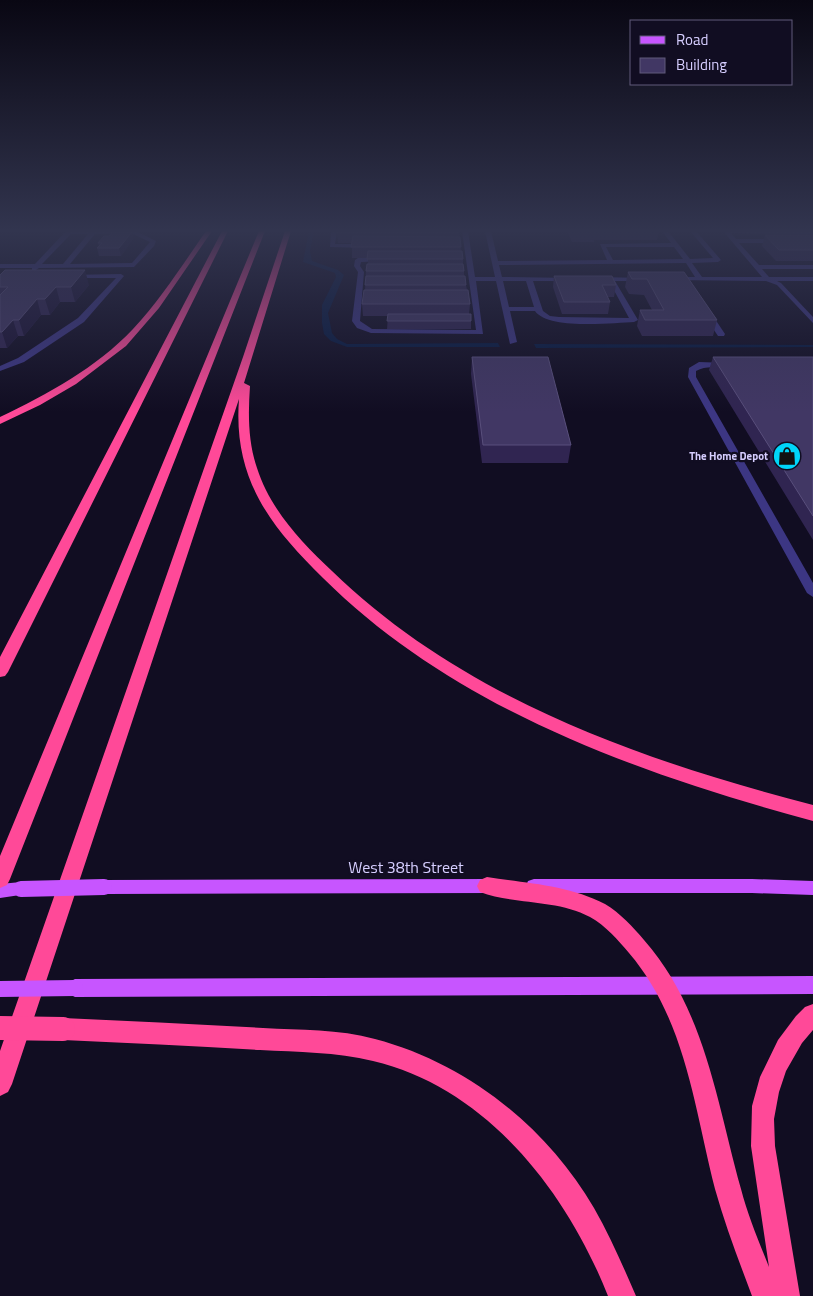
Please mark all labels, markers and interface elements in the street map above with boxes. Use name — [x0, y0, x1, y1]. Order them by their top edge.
legend — [630, 20, 793, 85]
text: Road — [676, 28, 708, 51]
text: Building — [676, 53, 727, 76]
shop icon: The Home Depot — [772, 441, 802, 471]
place label: The Home Depot — [689, 448, 768, 464]
street label: West 38th Street — [348, 855, 464, 879]

